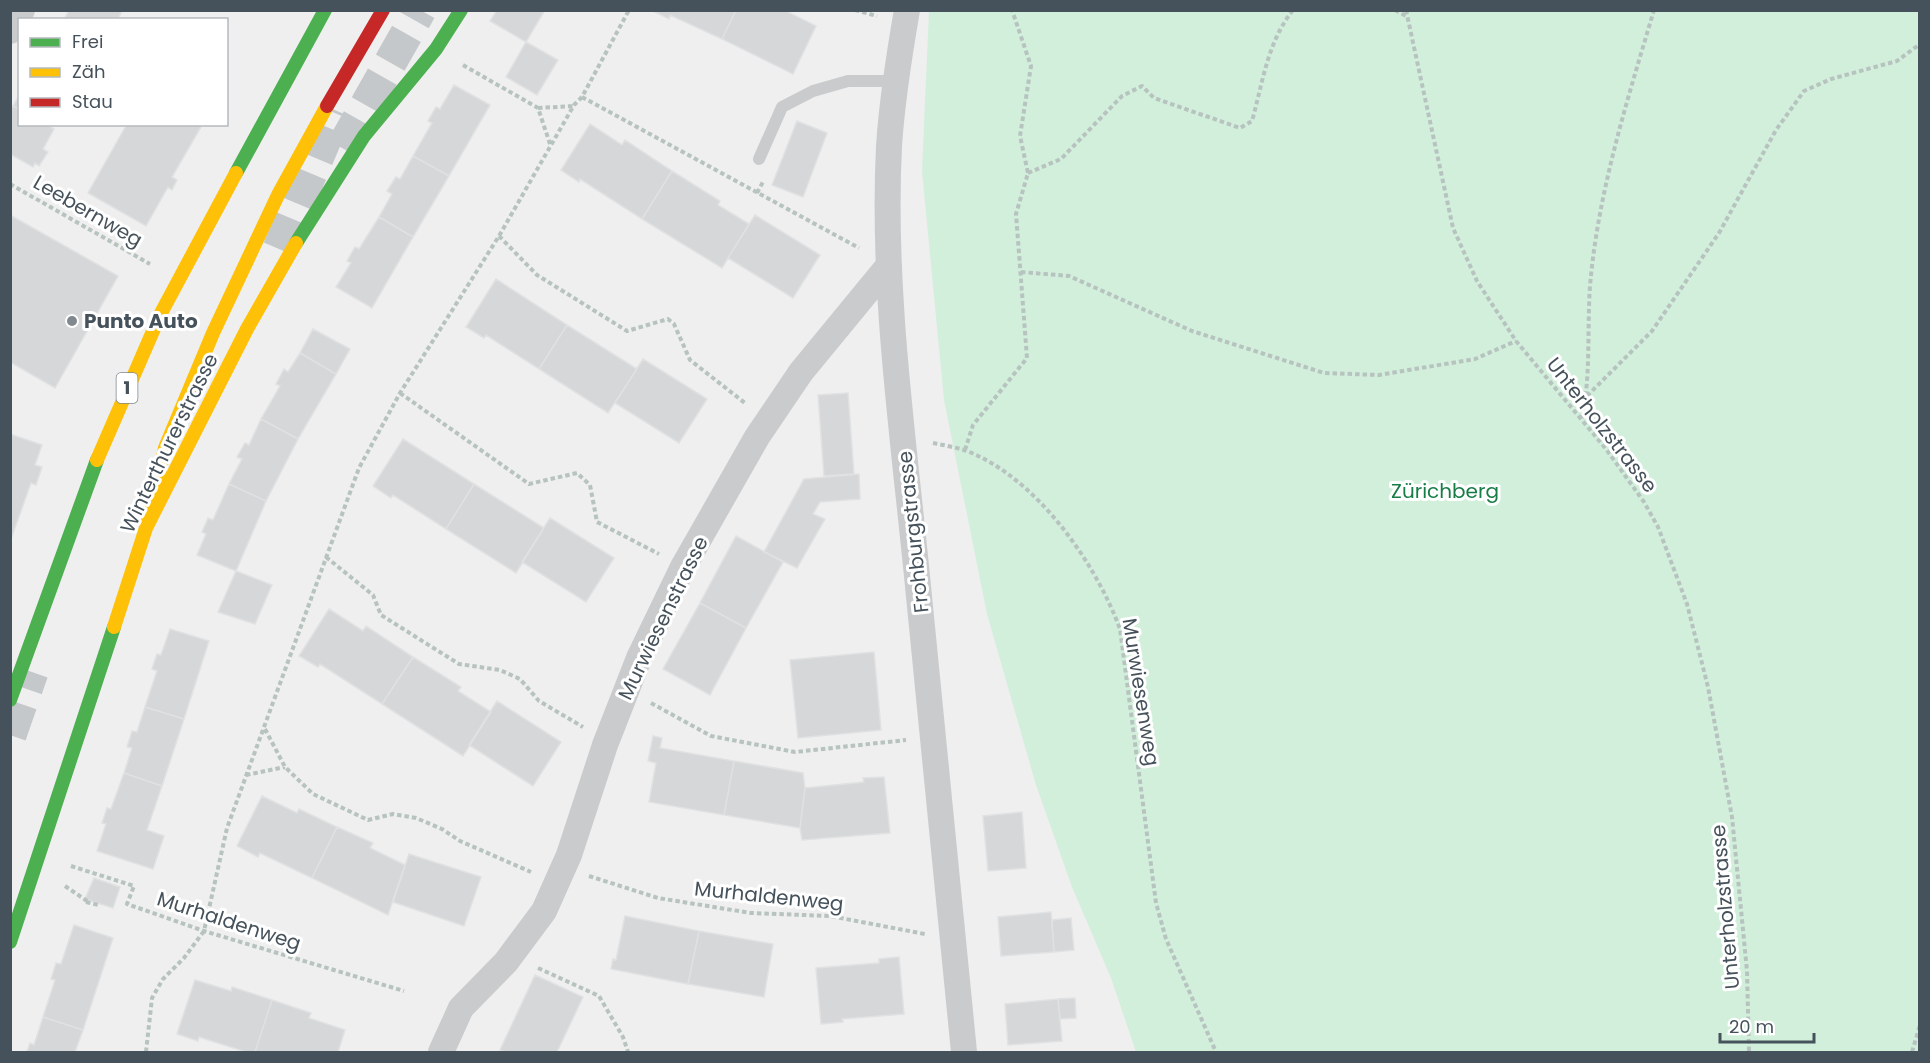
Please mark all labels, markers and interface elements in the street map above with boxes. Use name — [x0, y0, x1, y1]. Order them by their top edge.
legend — [18, 18, 228, 126]
text: Frei — [72, 29, 103, 54]
text: Zäh — [72, 59, 105, 84]
text: Stau — [72, 89, 113, 114]
street label: Leebernweg — [28, 168, 148, 254]
place label: Punto Auto — [84, 307, 198, 335]
marker: Punto Auto — [65, 314, 79, 328]
street label: Winterthurerstrasse — [113, 349, 225, 537]
street label: Unterholzstrasse — [1540, 351, 1664, 499]
road number: 1 — [116, 373, 138, 403]
street label: Frohburgstrasse — [891, 450, 935, 614]
park label: Zürichberg — [1391, 477, 1499, 505]
street label: Murwiesenstrasse — [611, 531, 715, 705]
street label: Murwiesenweg — [1116, 616, 1166, 768]
street label: Unterholzstrasse — [1704, 824, 1746, 990]
street label: Murhaldenweg — [693, 874, 845, 918]
street label: Murhaldenweg — [153, 885, 305, 957]
scale bar — [1720, 1006, 1814, 1044]
text: 20 m — [1729, 1014, 1774, 1039]

